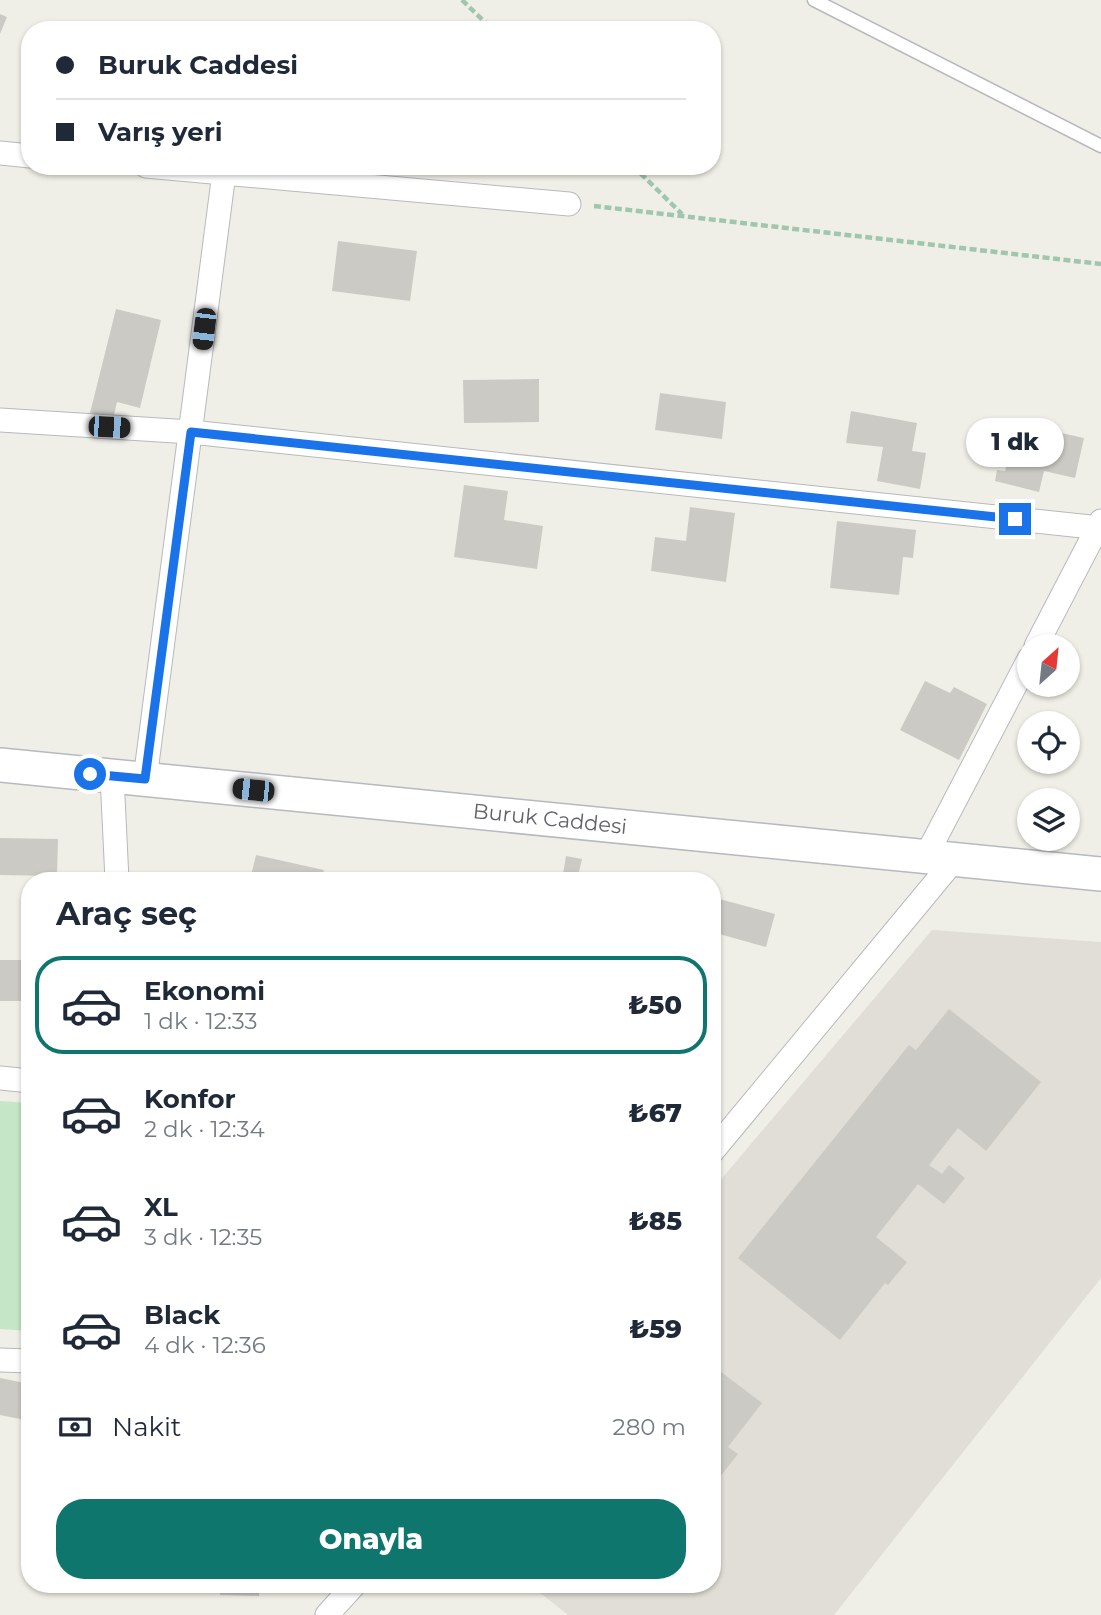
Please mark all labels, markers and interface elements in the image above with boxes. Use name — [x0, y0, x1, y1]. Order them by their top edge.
text: Buruk Caddesi — [98, 49, 298, 81]
text: Varış yeri — [98, 116, 223, 148]
car — [192, 307, 217, 351]
car — [88, 415, 131, 439]
callout: 1 dk — [966, 418, 1064, 466]
text: 1 dk — [991, 428, 1039, 456]
route end — [999, 503, 1031, 535]
north arrow — [1017, 634, 1080, 696]
map controls — [1017, 634, 1080, 851]
button: locate — [1017, 711, 1080, 774]
route start — [74, 758, 106, 790]
car — [232, 777, 275, 803]
button: layers — [1017, 788, 1080, 851]
street label: Buruk Caddesi — [472, 798, 628, 839]
text: Araç seç — [56, 894, 197, 933]
icon: car — [60, 974, 123, 1037]
text: Ekonomi — [144, 975, 265, 1007]
text: ₺50 — [628, 989, 682, 1021]
text: 1 dk · 12:33 — [144, 1007, 258, 1035]
icon: car — [60, 1082, 123, 1145]
text: Konfor — [144, 1083, 236, 1115]
text: ₺67 — [629, 1097, 682, 1129]
text: 2 dk · 12:34 — [144, 1115, 265, 1143]
icon: car — [60, 1190, 123, 1253]
text: XL — [144, 1191, 178, 1223]
text: ₺85 — [629, 1205, 682, 1237]
text: 3 dk · 12:35 — [144, 1223, 262, 1251]
icon: car — [60, 1298, 123, 1361]
text: Black — [144, 1299, 220, 1331]
text: ₺59 — [629, 1313, 682, 1345]
text: 4 dk · 12:36 — [144, 1331, 266, 1359]
icon: cash — [56, 1408, 94, 1446]
text: Nakit — [112, 1411, 181, 1443]
text: 280 m — [613, 1413, 686, 1441]
button: Onayla — [56, 1499, 686, 1579]

